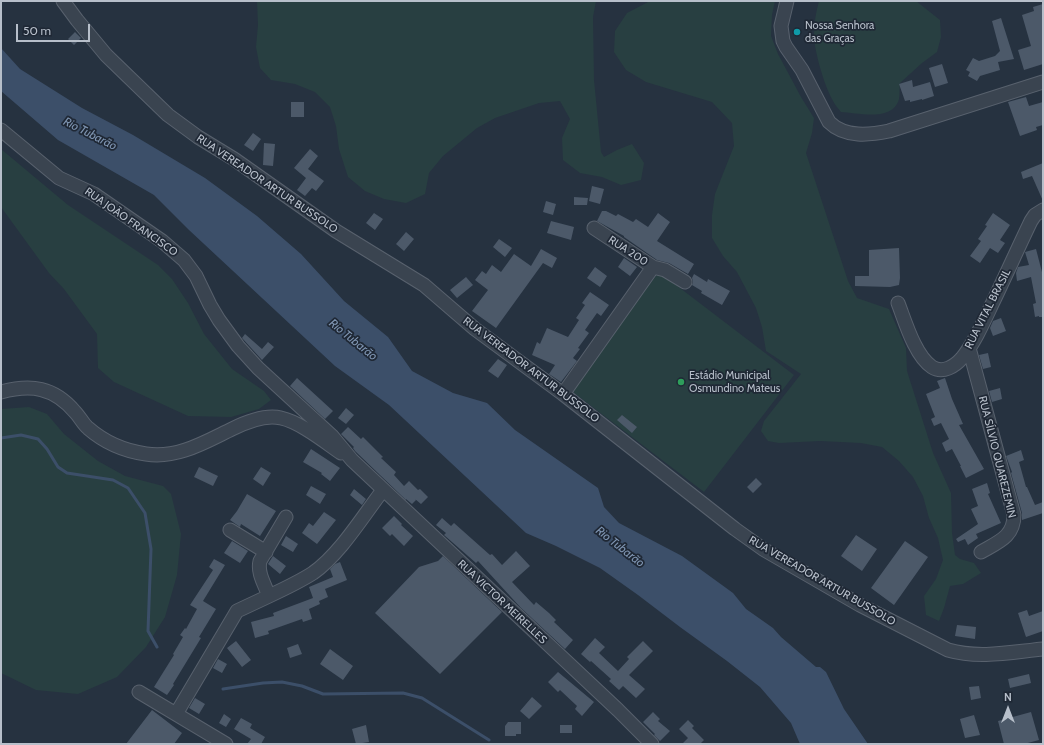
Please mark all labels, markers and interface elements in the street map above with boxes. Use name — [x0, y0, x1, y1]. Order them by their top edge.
scale bar — [18, 16, 92, 42]
place label: Nossa Senhora das Graças — [805, 19, 874, 45]
text: 50 m — [23, 23, 51, 38]
marker: Nossa Senhora das Graças — [792, 27, 802, 37]
water label: Rio Tubarão — [61, 114, 119, 154]
street label: RUA VEREADOR ARTUR BUSSOLO — [194, 132, 340, 236]
street label: RUA JOÃO FRANCISCO — [82, 185, 180, 259]
street label: RUA 200 — [606, 233, 650, 269]
street label: RUA VITAL BRASIL — [962, 267, 1014, 351]
street label: RUA VEREADOR ARTUR BUSSOLO — [460, 314, 602, 426]
water label: Rio Tubarão — [326, 316, 380, 364]
place label: Estádio Municipal Osmundino Mateus — [689, 369, 780, 395]
marker: Estádio Municipal Osmundino Mateus — [676, 377, 686, 387]
street label: RUA SÍLVIO QUAREZEMIN — [975, 395, 1019, 519]
water label: Rio Tubarão — [593, 523, 647, 571]
street label: RUA VEREADOR ARTUR BUSSOLO — [746, 533, 898, 629]
street label: RUA VICTOR MEIRELLES — [455, 557, 549, 647]
north arrow — [988, 689, 1028, 729]
text: N — [1004, 690, 1012, 704]

